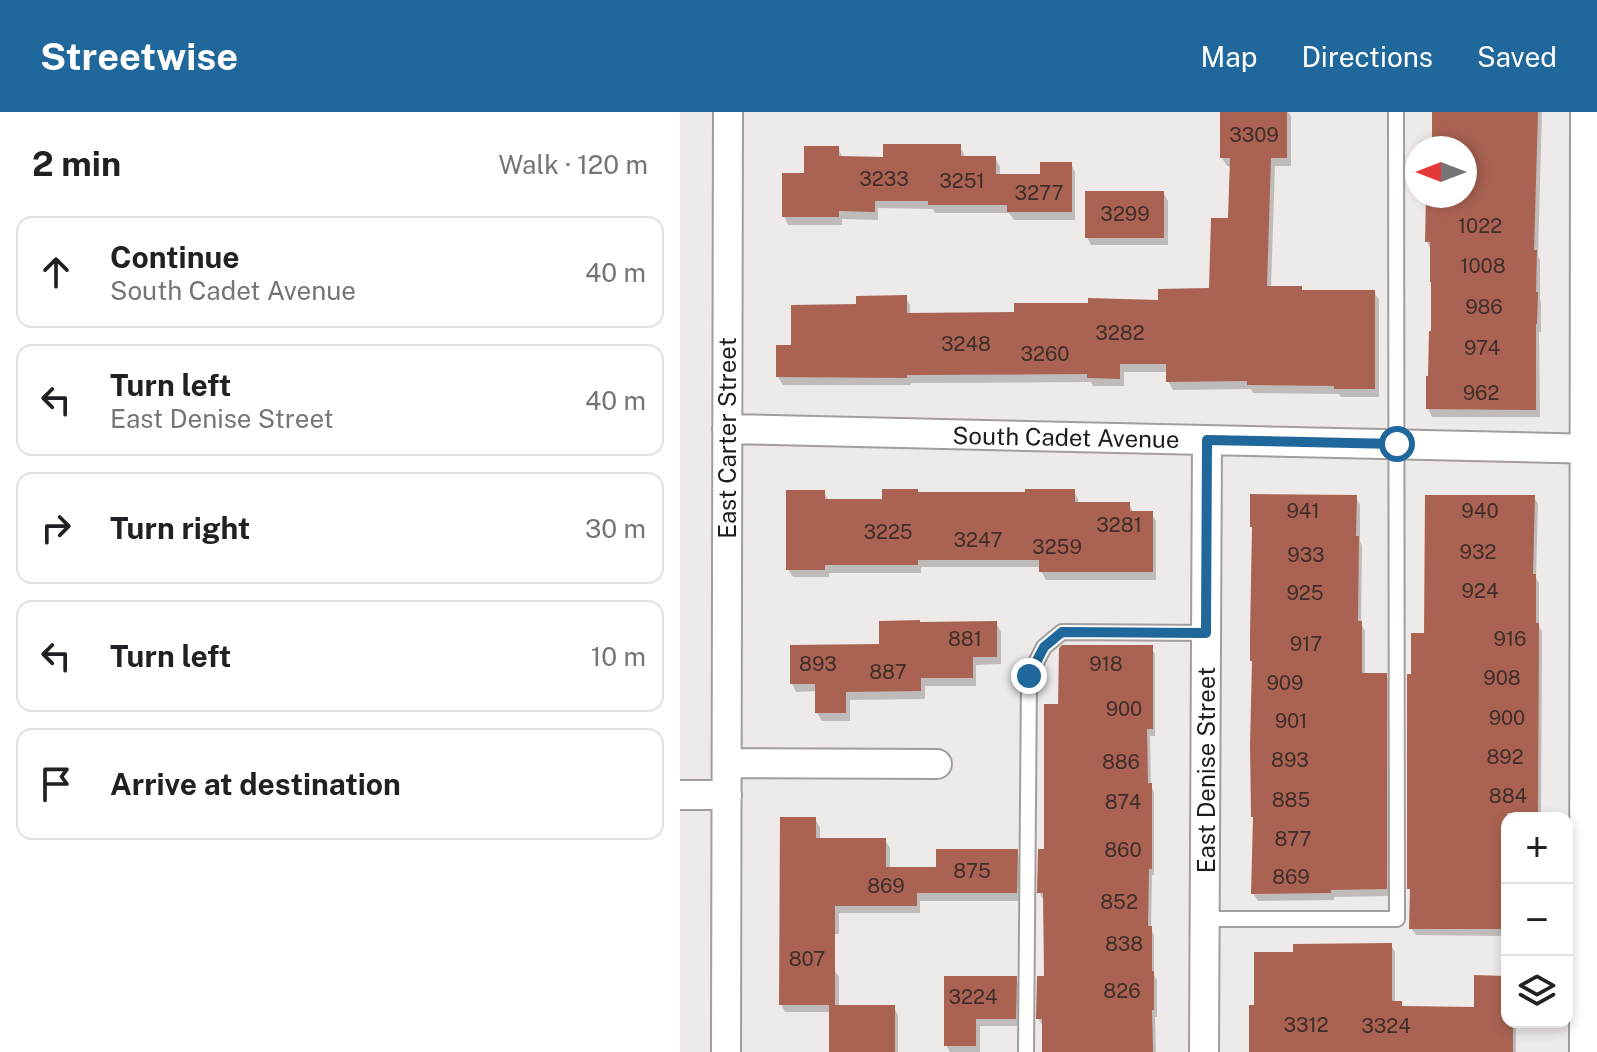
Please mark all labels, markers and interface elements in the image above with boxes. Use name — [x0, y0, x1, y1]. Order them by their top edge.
text: Streetwise — [40, 34, 238, 79]
text: Map — [1201, 40, 1257, 73]
text: Directions — [1301, 40, 1433, 73]
text: Saved — [1477, 40, 1557, 73]
house number: 3309 — [1229, 123, 1279, 147]
north arrow — [1405, 136, 1477, 208]
text: 2 min — [32, 144, 121, 184]
text: Walk · 120 m — [498, 149, 648, 180]
house number: 3233 — [859, 167, 909, 191]
house number: 3251 — [939, 169, 985, 193]
house number: 3277 — [1015, 181, 1063, 205]
house number: 3299 — [1100, 202, 1150, 226]
house number: 1022 — [1458, 214, 1502, 238]
text: Continue — [110, 239, 240, 275]
icon: ahead — [34, 250, 78, 294]
house number: 1008 — [1460, 254, 1506, 278]
text: 40 m — [585, 257, 646, 288]
text: South Cadet Avenue — [110, 275, 356, 306]
house number: 986 — [1465, 295, 1503, 319]
house number: 3282 — [1095, 321, 1145, 345]
house number: 3248 — [941, 332, 991, 356]
house number: 974 — [1464, 336, 1500, 360]
street label: East Carter Street — [713, 337, 741, 539]
house number: 3260 — [1020, 342, 1070, 366]
text: Turn left — [110, 367, 231, 403]
icon: left — [34, 378, 78, 422]
house number: 962 — [1463, 381, 1499, 405]
text: 40 m — [585, 385, 646, 416]
text: East Denise Street — [110, 403, 334, 434]
street label: South Cadet Avenue — [952, 421, 1180, 453]
route start — [1379, 426, 1415, 462]
house number: 941 — [1286, 499, 1320, 523]
house number: 940 — [1461, 499, 1499, 523]
icon: right — [34, 506, 78, 550]
text: Turn right — [110, 510, 250, 546]
text: 30 m — [585, 513, 646, 544]
house number: 3281 — [1096, 513, 1142, 537]
house number: 3225 — [863, 520, 913, 544]
house number: 3247 — [953, 528, 1003, 552]
house number: 3259 — [1032, 535, 1082, 559]
house number: 932 — [1460, 540, 1496, 564]
house number: 933 — [1287, 543, 1325, 567]
house number: 924 — [1462, 579, 1498, 603]
house number: 925 — [1286, 581, 1324, 605]
house number: 881 — [948, 627, 982, 651]
house number: 916 — [1493, 627, 1527, 651]
house number: 917 — [1290, 632, 1322, 656]
icon: left — [34, 634, 78, 678]
text: Turn left — [110, 638, 231, 674]
text: 10 m — [591, 641, 646, 672]
house number: 893 — [799, 652, 837, 676]
house number: 918 — [1089, 652, 1123, 676]
route end — [1011, 658, 1047, 694]
house number: 887 — [869, 660, 907, 684]
house number: 908 — [1483, 666, 1521, 690]
street label: East Denise Street — [1192, 667, 1220, 873]
house number: 909 — [1267, 671, 1303, 695]
house number: 900 — [1106, 697, 1142, 721]
house number: 900 — [1489, 706, 1525, 730]
house number: 901 — [1275, 709, 1307, 733]
house number: 892 — [1486, 745, 1524, 769]
house number: 893 — [1271, 748, 1309, 772]
house number: 886 — [1102, 750, 1140, 774]
icon: arrive — [34, 762, 78, 806]
text: Arrive at destination — [110, 766, 401, 802]
house number: 884 — [1489, 784, 1527, 808]
house number: 885 — [1272, 788, 1310, 812]
house number: 874 — [1105, 790, 1141, 814]
map controls — [1501, 812, 1573, 1028]
button: + — [1501, 812, 1573, 884]
house number: 877 — [1275, 827, 1311, 851]
house number: 860 — [1104, 838, 1142, 862]
house number: 875 — [953, 859, 991, 883]
house number: 869 — [1272, 865, 1310, 889]
house number: 869 — [867, 874, 905, 898]
button: − — [1501, 884, 1573, 956]
house number: 852 — [1100, 890, 1138, 914]
house number: 838 — [1105, 932, 1143, 956]
house number: 807 — [789, 947, 825, 971]
button: layers — [1501, 956, 1573, 1028]
house number: 826 — [1103, 979, 1141, 1003]
house number: 3224 — [948, 985, 998, 1009]
house number: 3312 — [1283, 1013, 1329, 1037]
house number: 3324 — [1361, 1014, 1411, 1038]

